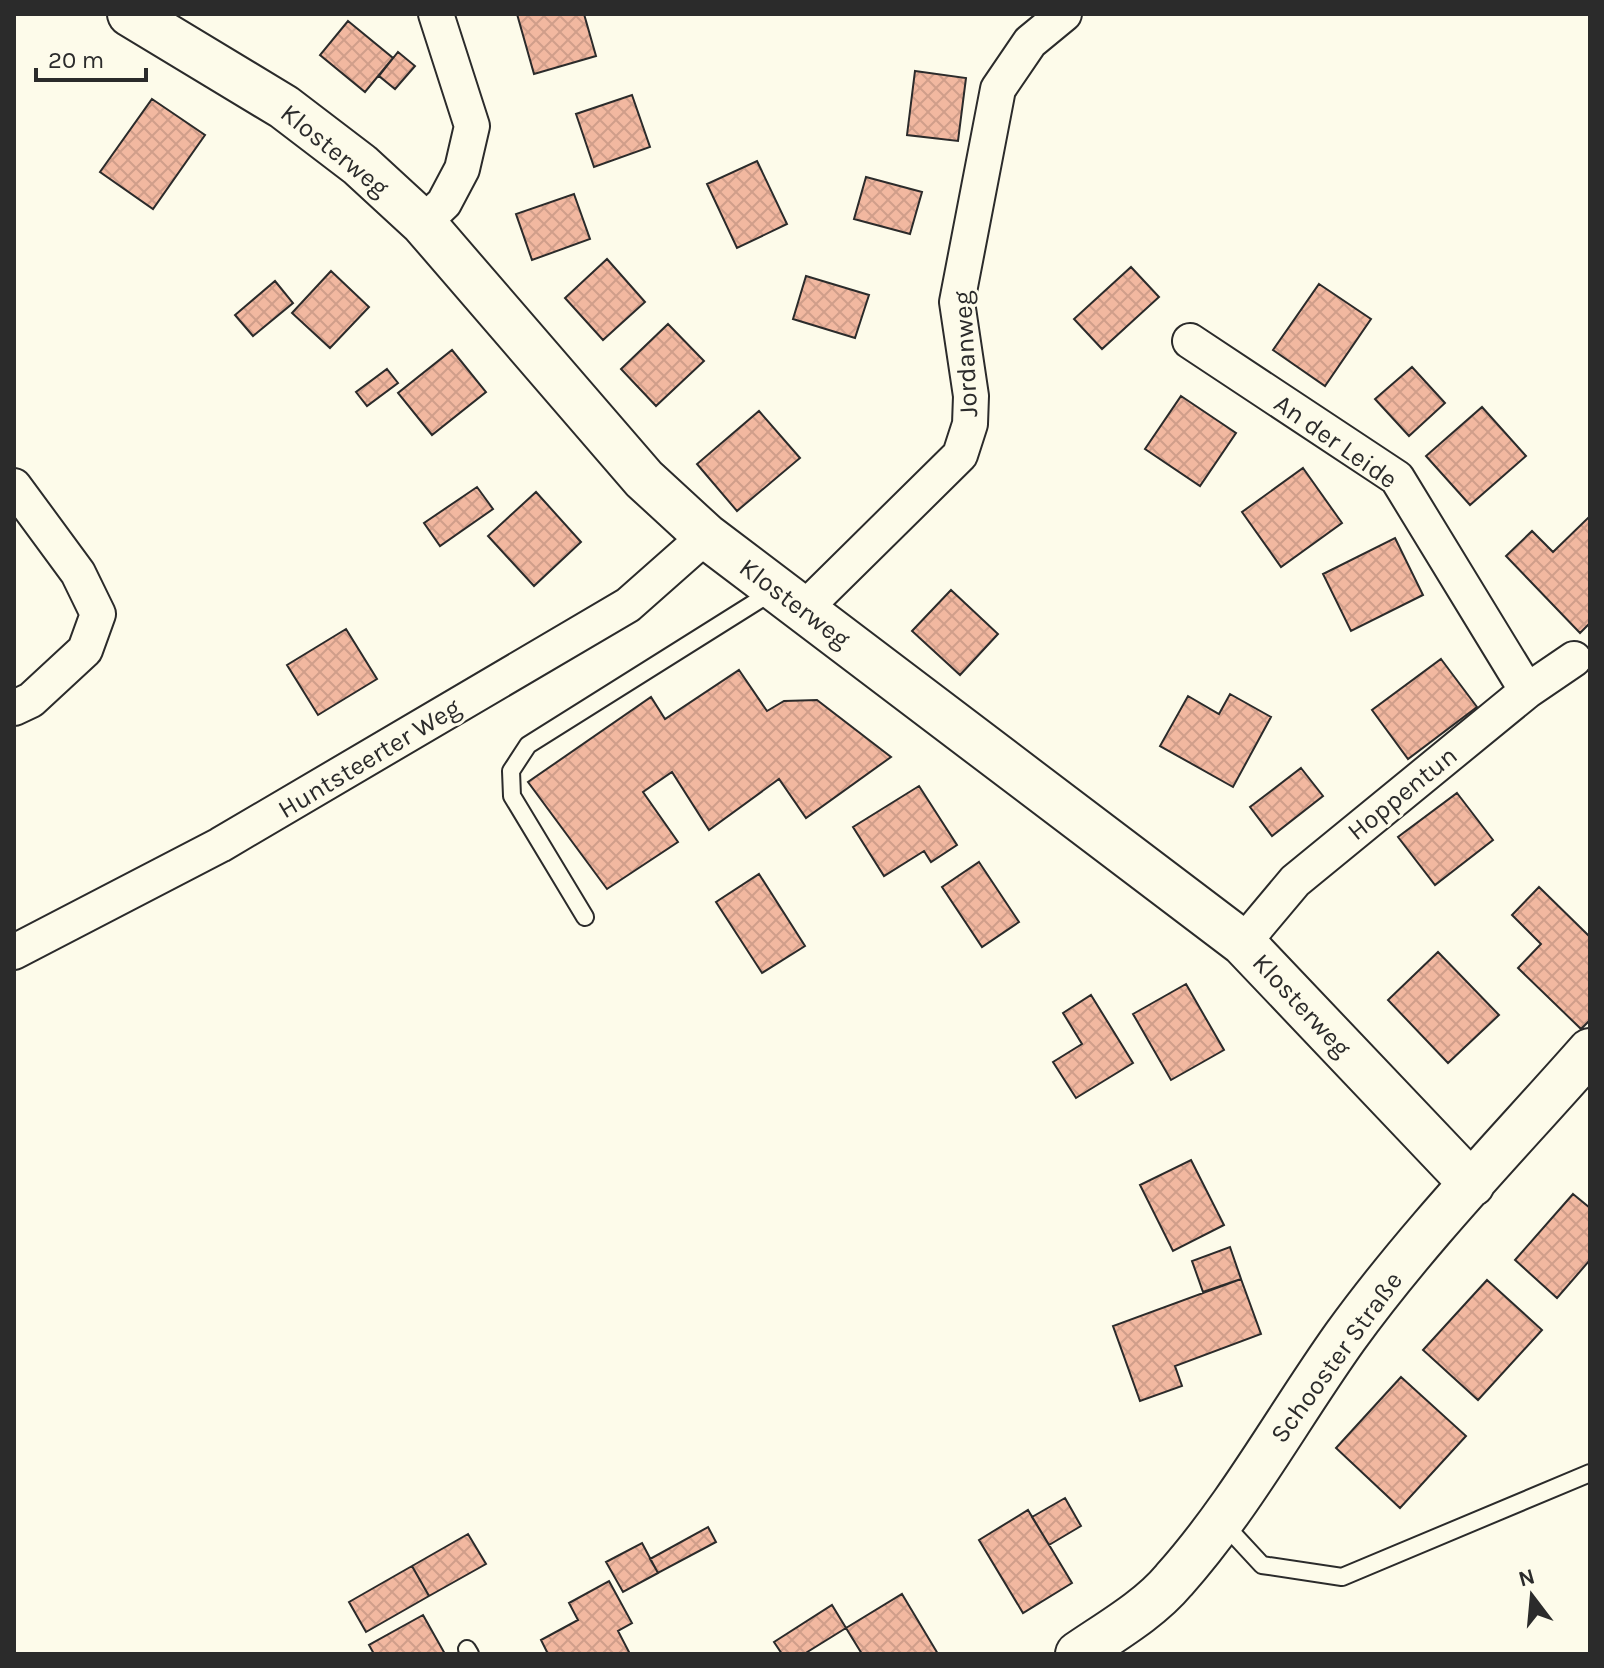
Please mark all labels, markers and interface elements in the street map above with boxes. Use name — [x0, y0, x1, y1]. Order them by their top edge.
scale bar — [36, 32, 146, 82]
text: 20 m — [48, 46, 104, 74]
street label: Klosterweg — [274, 97, 395, 204]
street label: Jordanweg — [947, 290, 984, 418]
street label: An der Leide — [1268, 388, 1403, 495]
street label: Klosterweg — [733, 552, 856, 655]
street label: Huntsteerter Weg — [272, 692, 466, 825]
street label: Hoppentun — [1341, 740, 1463, 847]
street label: Klosterweg — [1246, 947, 1358, 1064]
street label: Schooster Straße — [1264, 1266, 1409, 1449]
north arrow — [1492, 1556, 1572, 1636]
text: N — [1516, 1563, 1538, 1592]

